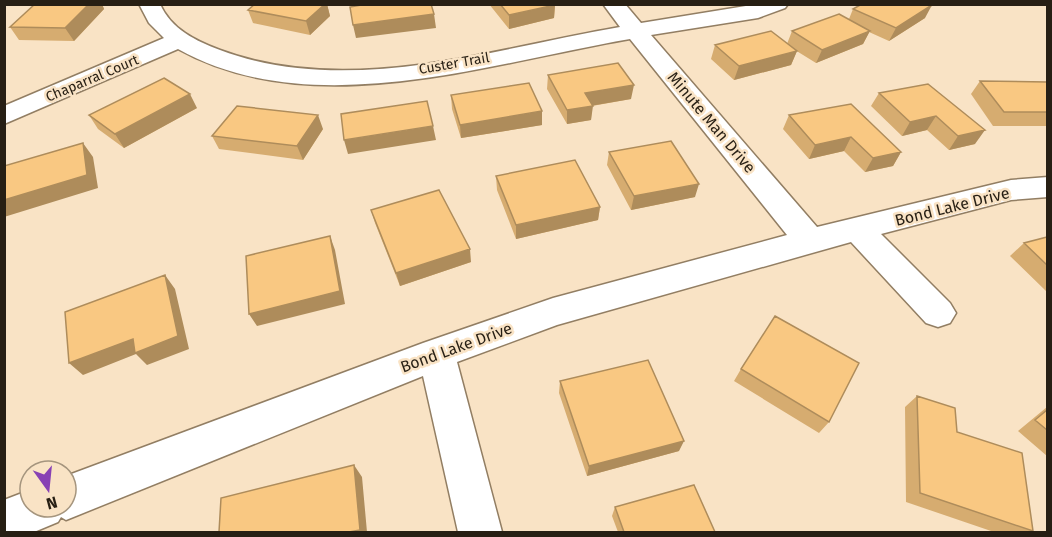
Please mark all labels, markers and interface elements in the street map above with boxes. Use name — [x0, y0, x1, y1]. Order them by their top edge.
street label: Custer Trail — [418, 49, 491, 78]
street label: Chaparral Court — [43, 51, 142, 106]
street label: Minute Man Drive — [664, 68, 760, 177]
street label: Bond Lake Drive — [893, 183, 1011, 230]
street label: Bond Lake Drive — [398, 318, 515, 376]
north arrow — [18, 459, 78, 519]
text: N — [44, 492, 59, 514]

